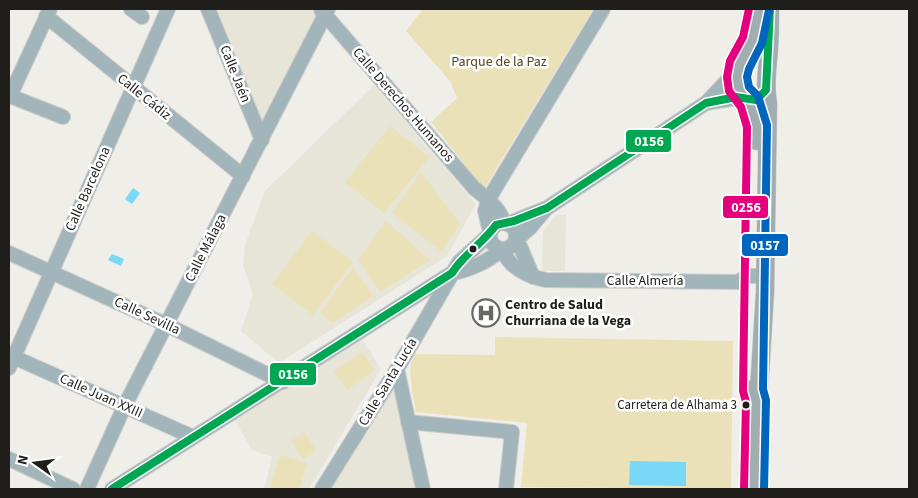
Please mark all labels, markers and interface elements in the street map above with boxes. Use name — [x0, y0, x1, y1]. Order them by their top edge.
street label: Calle Jaén — [214, 42, 256, 106]
street label: Calle Derechos Humanos — [348, 43, 458, 167]
park label: Parque de la Paz — [451, 52, 547, 72]
street label: Calle Cádiz — [113, 69, 175, 125]
line badge: 0156 — [625, 129, 672, 153]
text: 0156 — [634, 132, 664, 152]
street label: Calle Barcelona — [60, 143, 116, 235]
line badge: 0256 — [722, 195, 769, 219]
text: 0256 — [731, 198, 761, 218]
street label: Calle Málaga — [180, 211, 232, 285]
line badge: 0157 — [741, 233, 789, 257]
text: 0157 — [750, 236, 780, 256]
unlabelled marker — [468, 244, 478, 254]
street label: Calle Almería — [606, 271, 684, 291]
street label: Calle Sevilla — [111, 292, 183, 340]
place label: Centro de Salud Churriana de la Vega — [505, 295, 631, 331]
hospital icon: Centro de Salud Churriana de la Vega — [471, 298, 501, 328]
street label: Calle Santa Lucía — [354, 334, 422, 430]
line badge: 0156 — [269, 362, 317, 386]
text: 0156 — [278, 365, 308, 385]
street label: Calle Juan XXIII — [56, 369, 146, 423]
place label: Carretera de Alhama 3 — [617, 396, 737, 414]
marker: Carretera de Alhama 3 — [741, 400, 751, 410]
north arrow — [10, 438, 60, 488]
text: N — [13, 453, 34, 467]

